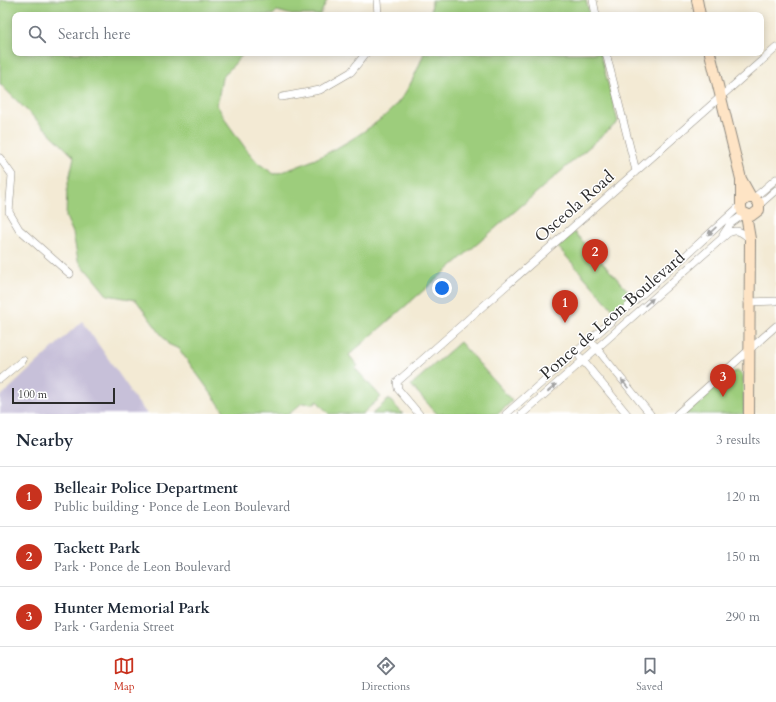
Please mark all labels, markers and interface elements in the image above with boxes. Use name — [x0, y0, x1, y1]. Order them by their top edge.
search box — [12, 12, 764, 56]
icon: search — [26, 23, 48, 45]
text: Search here — [58, 24, 131, 44]
street label: Osceola Road — [530, 165, 619, 247]
one-way arrow — [707, 226, 717, 236]
pin: 2 — [582, 239, 608, 272]
street label: Ponce de Leon Boulevard — [535, 246, 690, 385]
your location — [432, 278, 452, 298]
pin: 1 — [552, 290, 578, 323]
one-way arrow — [644, 298, 655, 307]
pin: 3 — [710, 364, 736, 397]
one-way arrow — [621, 378, 630, 389]
one-way arrow — [546, 384, 557, 393]
scale bar — [12, 386, 115, 405]
text: 100 m — [18, 387, 47, 402]
text: Nearby — [16, 429, 73, 452]
text: 3 results — [716, 431, 760, 449]
text: Belleair Police Department — [54, 478, 238, 498]
text: 1 — [26, 488, 32, 506]
text: 120 m — [726, 488, 760, 506]
text: Public building · Ponce de Leon Boulevard — [54, 498, 290, 516]
text: Tackett Park — [54, 538, 140, 558]
text: 2 — [26, 548, 32, 566]
text: 150 m — [726, 548, 760, 566]
text: Park · Ponce de Leon Boulevard — [54, 558, 231, 576]
text: Hunter Memorial Park — [54, 598, 210, 618]
text: 3 — [26, 608, 32, 626]
text: 290 m — [726, 608, 760, 626]
text: Park · Gardenia Street — [54, 618, 174, 636]
tab: Map — [113, 655, 135, 694]
tab: Directions — [361, 655, 410, 694]
tab: Saved — [636, 655, 663, 694]

